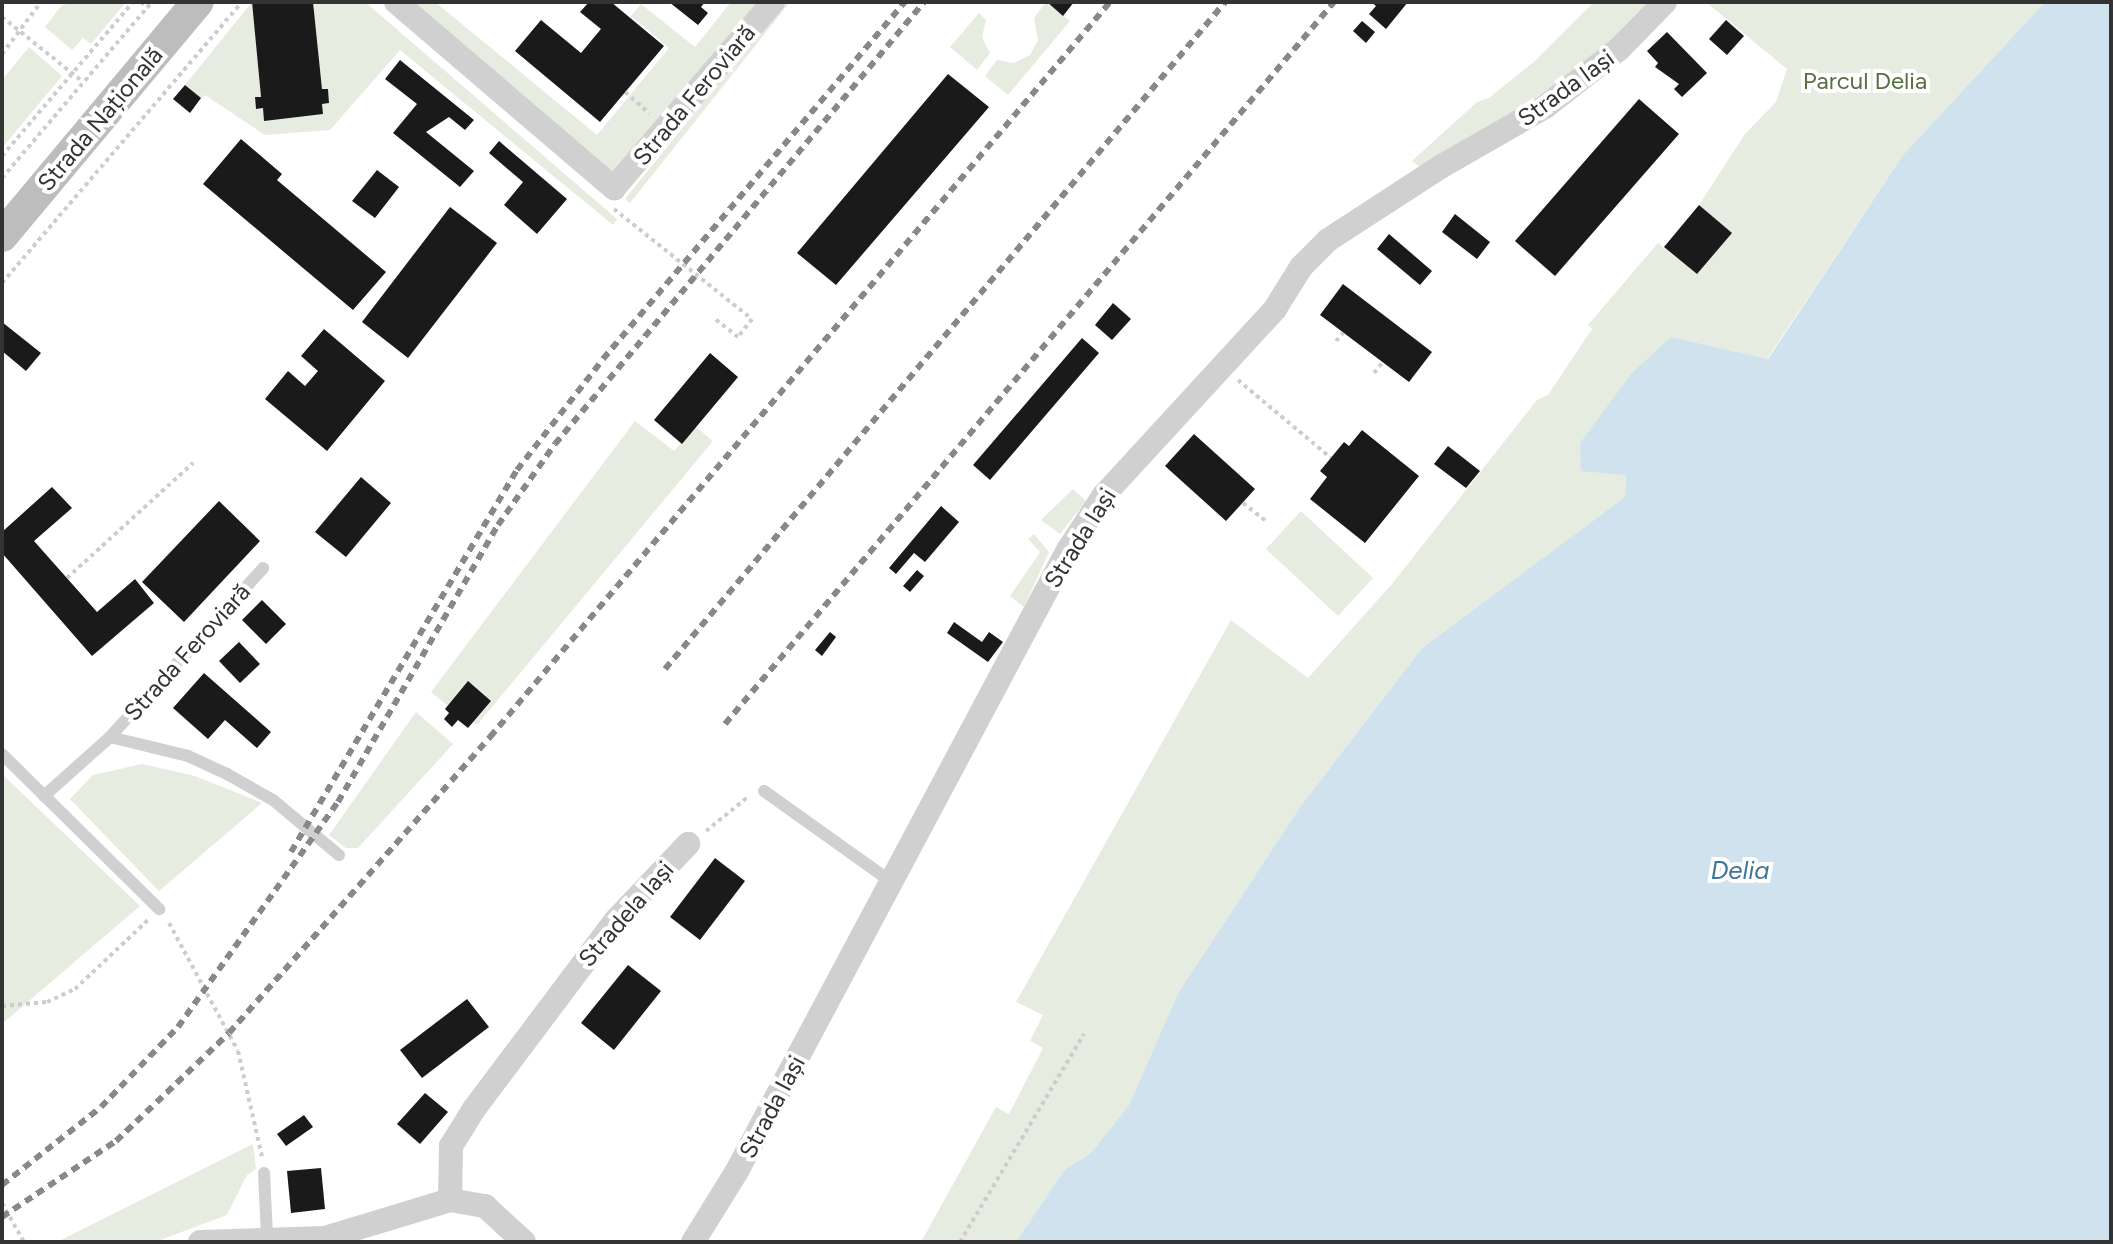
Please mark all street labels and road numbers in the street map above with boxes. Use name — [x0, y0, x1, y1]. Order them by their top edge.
street label: Strada Feroviară — [627, 19, 761, 171]
street label: Strada Națională — [31, 41, 169, 197]
street label: Strada Iași — [1512, 43, 1620, 133]
street label: Strada Iași — [1038, 483, 1122, 593]
street label: Strada Feroviară — [118, 577, 256, 727]
street label: Stradela Iași — [572, 855, 680, 973]
street label: Strada Iași — [733, 1051, 811, 1163]

